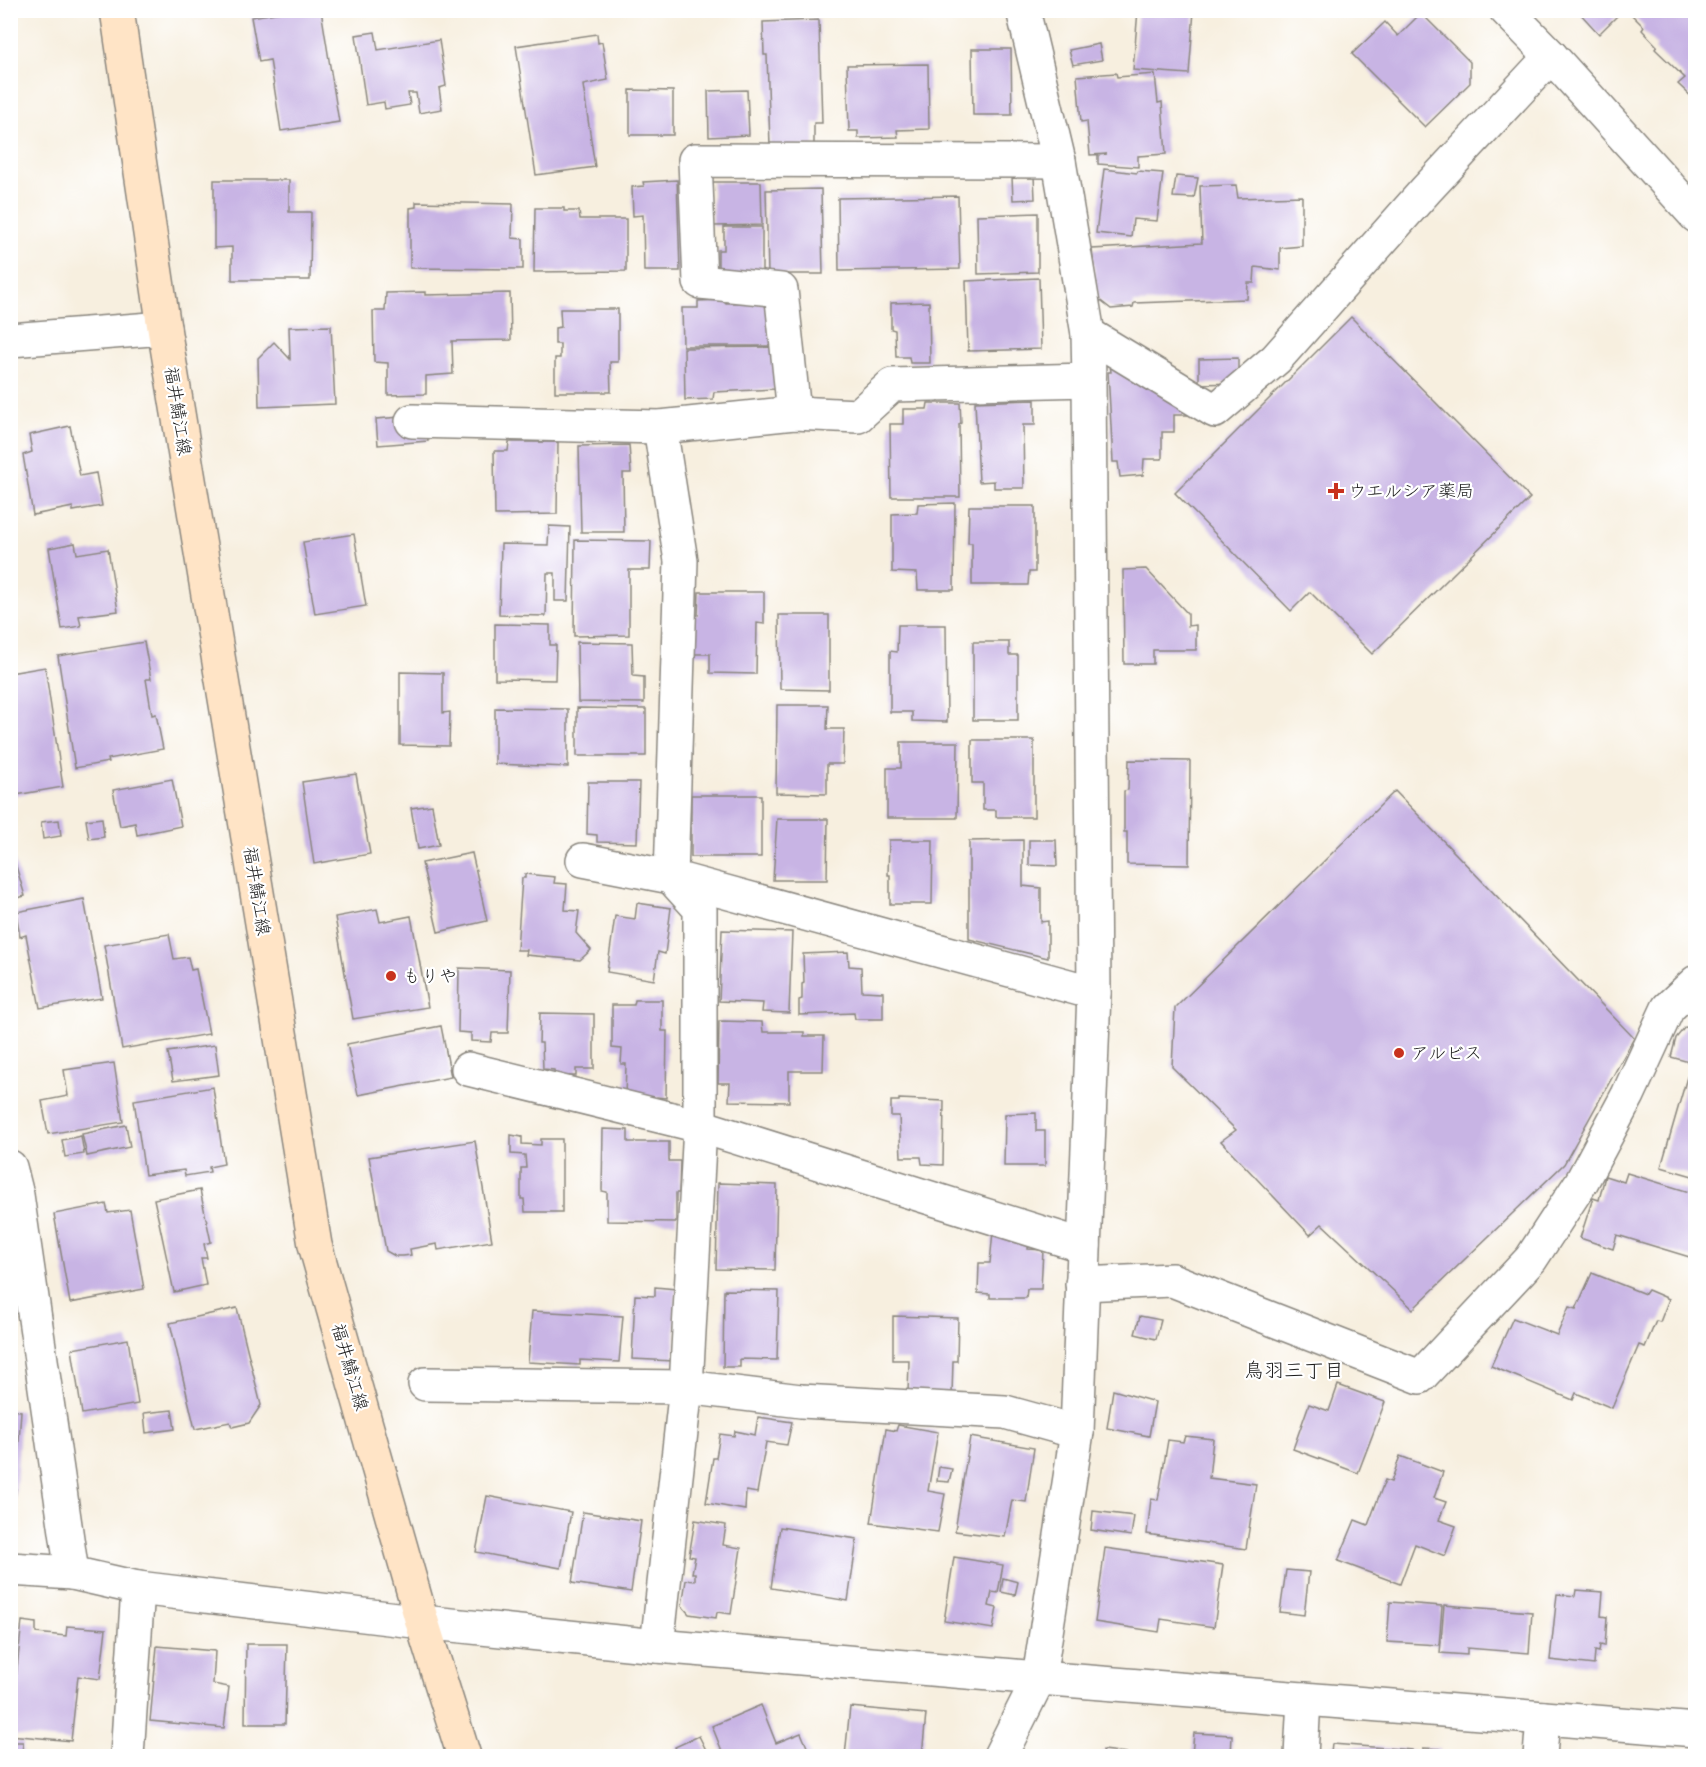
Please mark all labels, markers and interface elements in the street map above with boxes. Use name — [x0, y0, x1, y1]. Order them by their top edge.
street label: 福井鯖江線 — [159, 365, 197, 457]
place label: ウエルシア薬局 — [1348, 479, 1474, 503]
marker: ウエルシア薬局 — [1329, 484, 1343, 498]
street label: 福井鯖江線 — [238, 845, 276, 937]
place label: もりや — [403, 964, 457, 988]
marker: もりや — [384, 969, 398, 983]
place label: アルビス — [1411, 1041, 1482, 1065]
marker: アルビス — [1392, 1046, 1406, 1060]
street label: 福井鯖江線 — [326, 1320, 374, 1414]
district label: 鳥羽三丁目 — [1244, 1357, 1344, 1383]

